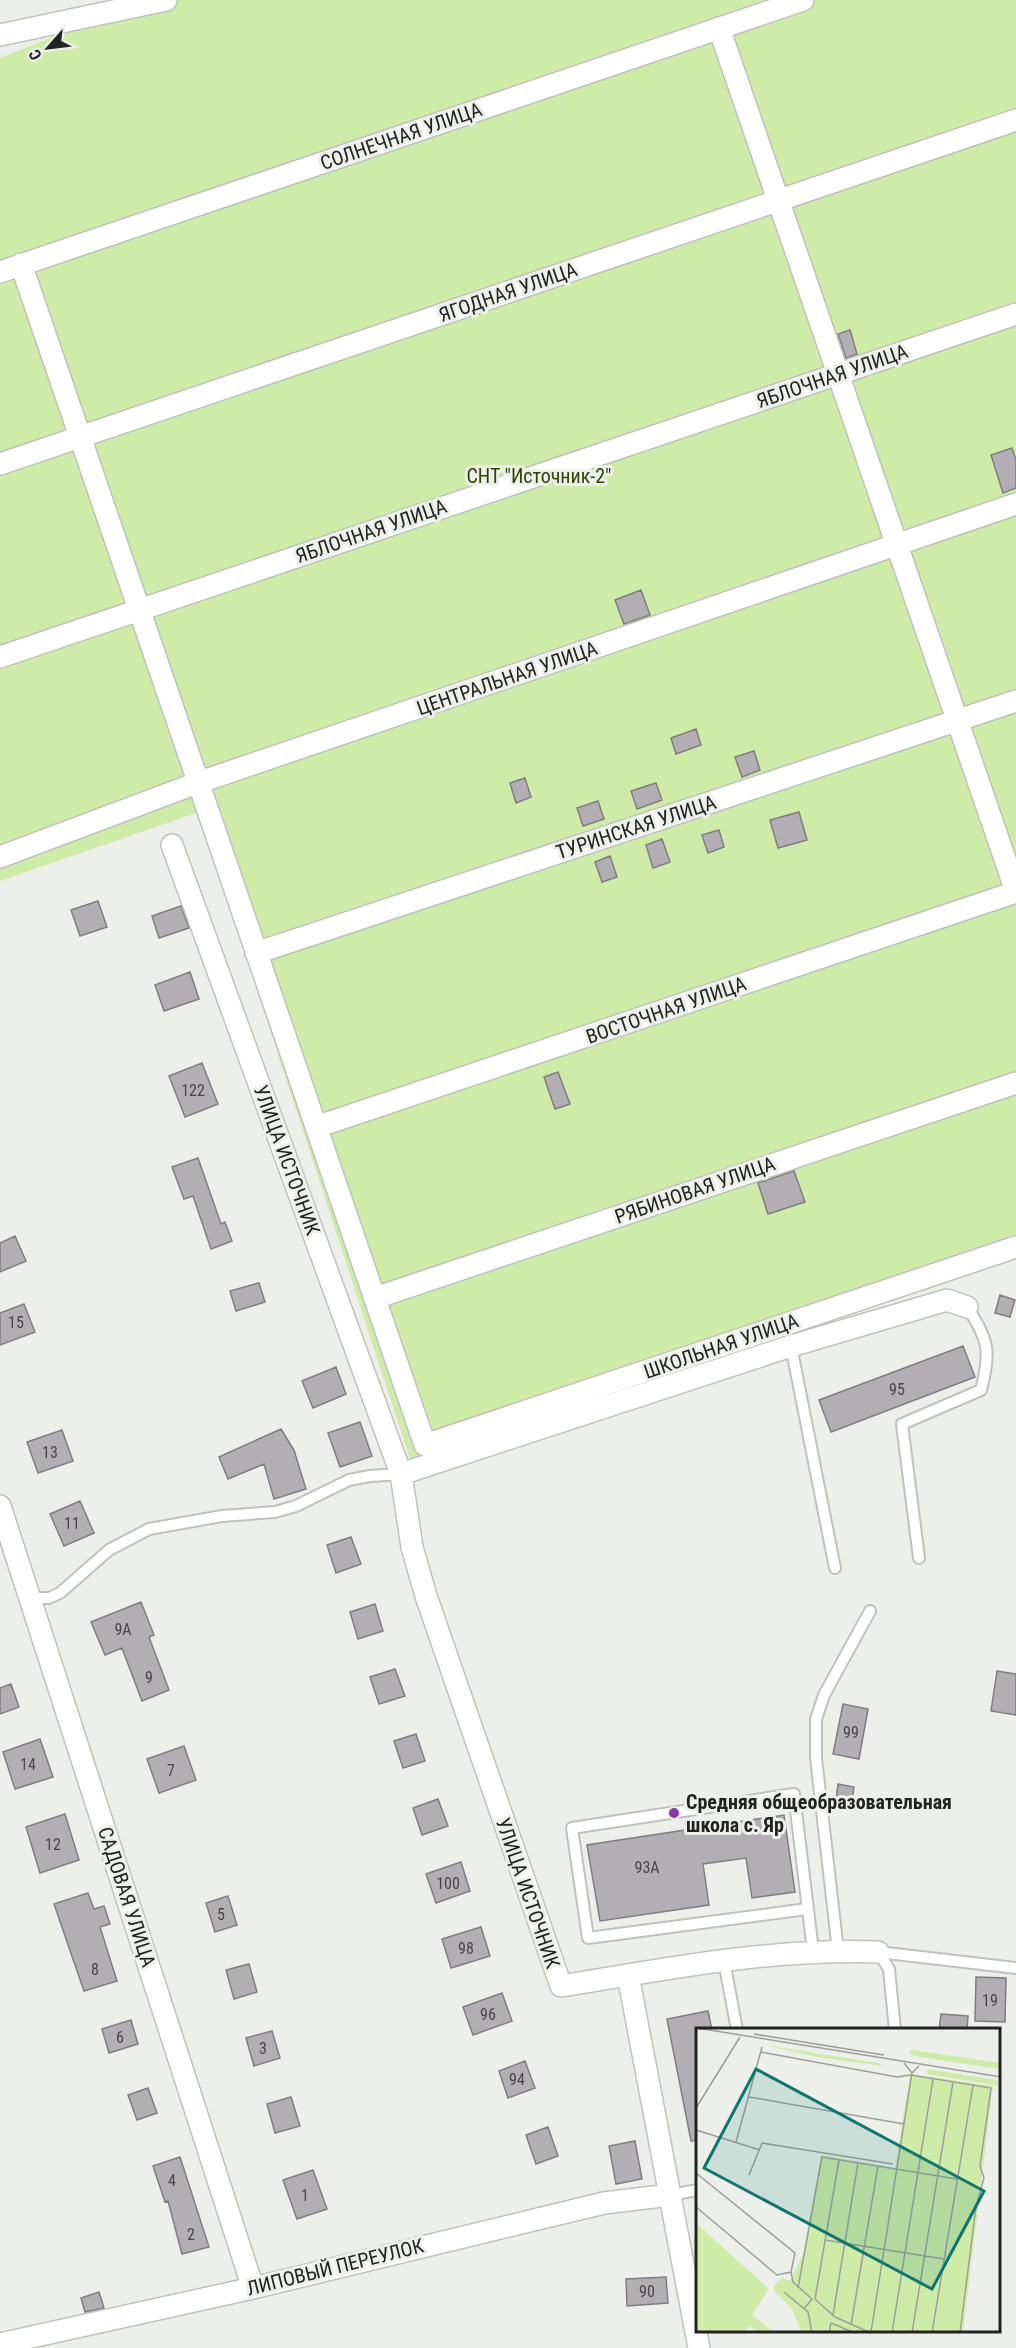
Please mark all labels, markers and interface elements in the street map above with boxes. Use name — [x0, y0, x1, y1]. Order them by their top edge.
north arrow — [18, 18, 78, 78]
text: С — [25, 46, 46, 63]
street label: СОЛНЕЧНАЯ УЛИЦА — [317, 97, 485, 175]
street label: ЯГОДНАЯ УЛИЦА — [436, 257, 581, 327]
street label: ЯБЛОЧНАЯ УЛИЦА — [753, 339, 911, 413]
park label: СНТ "Источник-2" — [466, 464, 612, 488]
street label: ЯБЛОЧНАЯ УЛИЦА — [292, 494, 450, 568]
street label: ЦЕНТРАЛЬНАЯ УЛИЦА — [413, 636, 601, 720]
street label: ТУРИНСКАЯ УЛИЦА — [553, 790, 719, 864]
street label: ВОСТОЧНАЯ УЛИЦА — [583, 971, 750, 1049]
house number: 122 — [181, 1081, 205, 1100]
street label: УЛИЦА ИСТОЧНИК — [249, 1082, 326, 1239]
street label: РЯБИНОВАЯ УЛИЦА — [612, 1151, 779, 1229]
street label: ШКОЛЬНАЯ УЛИЦА — [641, 1308, 802, 1384]
house number: 15 — [8, 1313, 24, 1332]
house number: 95 — [889, 1380, 905, 1399]
house number: 13 — [42, 1443, 58, 1462]
house number: 11 — [64, 1514, 80, 1533]
house number: 9А — [114, 1620, 132, 1639]
house number: 9 — [145, 1668, 153, 1687]
house number: 99 — [843, 1723, 859, 1742]
house number: 14 — [20, 1755, 36, 1774]
house number: 7 — [167, 1761, 175, 1780]
place label: Средняя общеобразовательная школа с. Яр — [686, 1790, 952, 1837]
marker: Средняя общеобразовательная школа с. Яр — [667, 1806, 681, 1820]
street label: УЛИЦА ИСТОЧНИК — [491, 1814, 565, 1972]
street label: САДОВАЯ УЛИЦА — [93, 1824, 161, 1971]
house number: 12 — [45, 1835, 61, 1854]
house number: 93А — [634, 1858, 660, 1877]
house number: 100 — [436, 1874, 460, 1893]
house number: 5 — [217, 1905, 225, 1924]
house number: 98 — [458, 1939, 474, 1958]
house number: 8 — [91, 1960, 99, 1979]
house number: 19 — [982, 1991, 998, 2010]
house number: 96 — [480, 2005, 496, 2024]
house number: 6 — [116, 2028, 124, 2047]
inset map — [696, 2028, 1001, 2333]
house number: 3 — [259, 2039, 267, 2058]
house number: 94 — [509, 2070, 525, 2089]
house number: 4 — [168, 2171, 176, 2190]
house number: 1 — [301, 2186, 309, 2205]
house number: 2 — [187, 2225, 195, 2244]
street label: ЛИПОВЫЙ ПЕРЕУЛОК — [244, 2233, 427, 2301]
house number: 90 — [639, 2282, 655, 2301]

